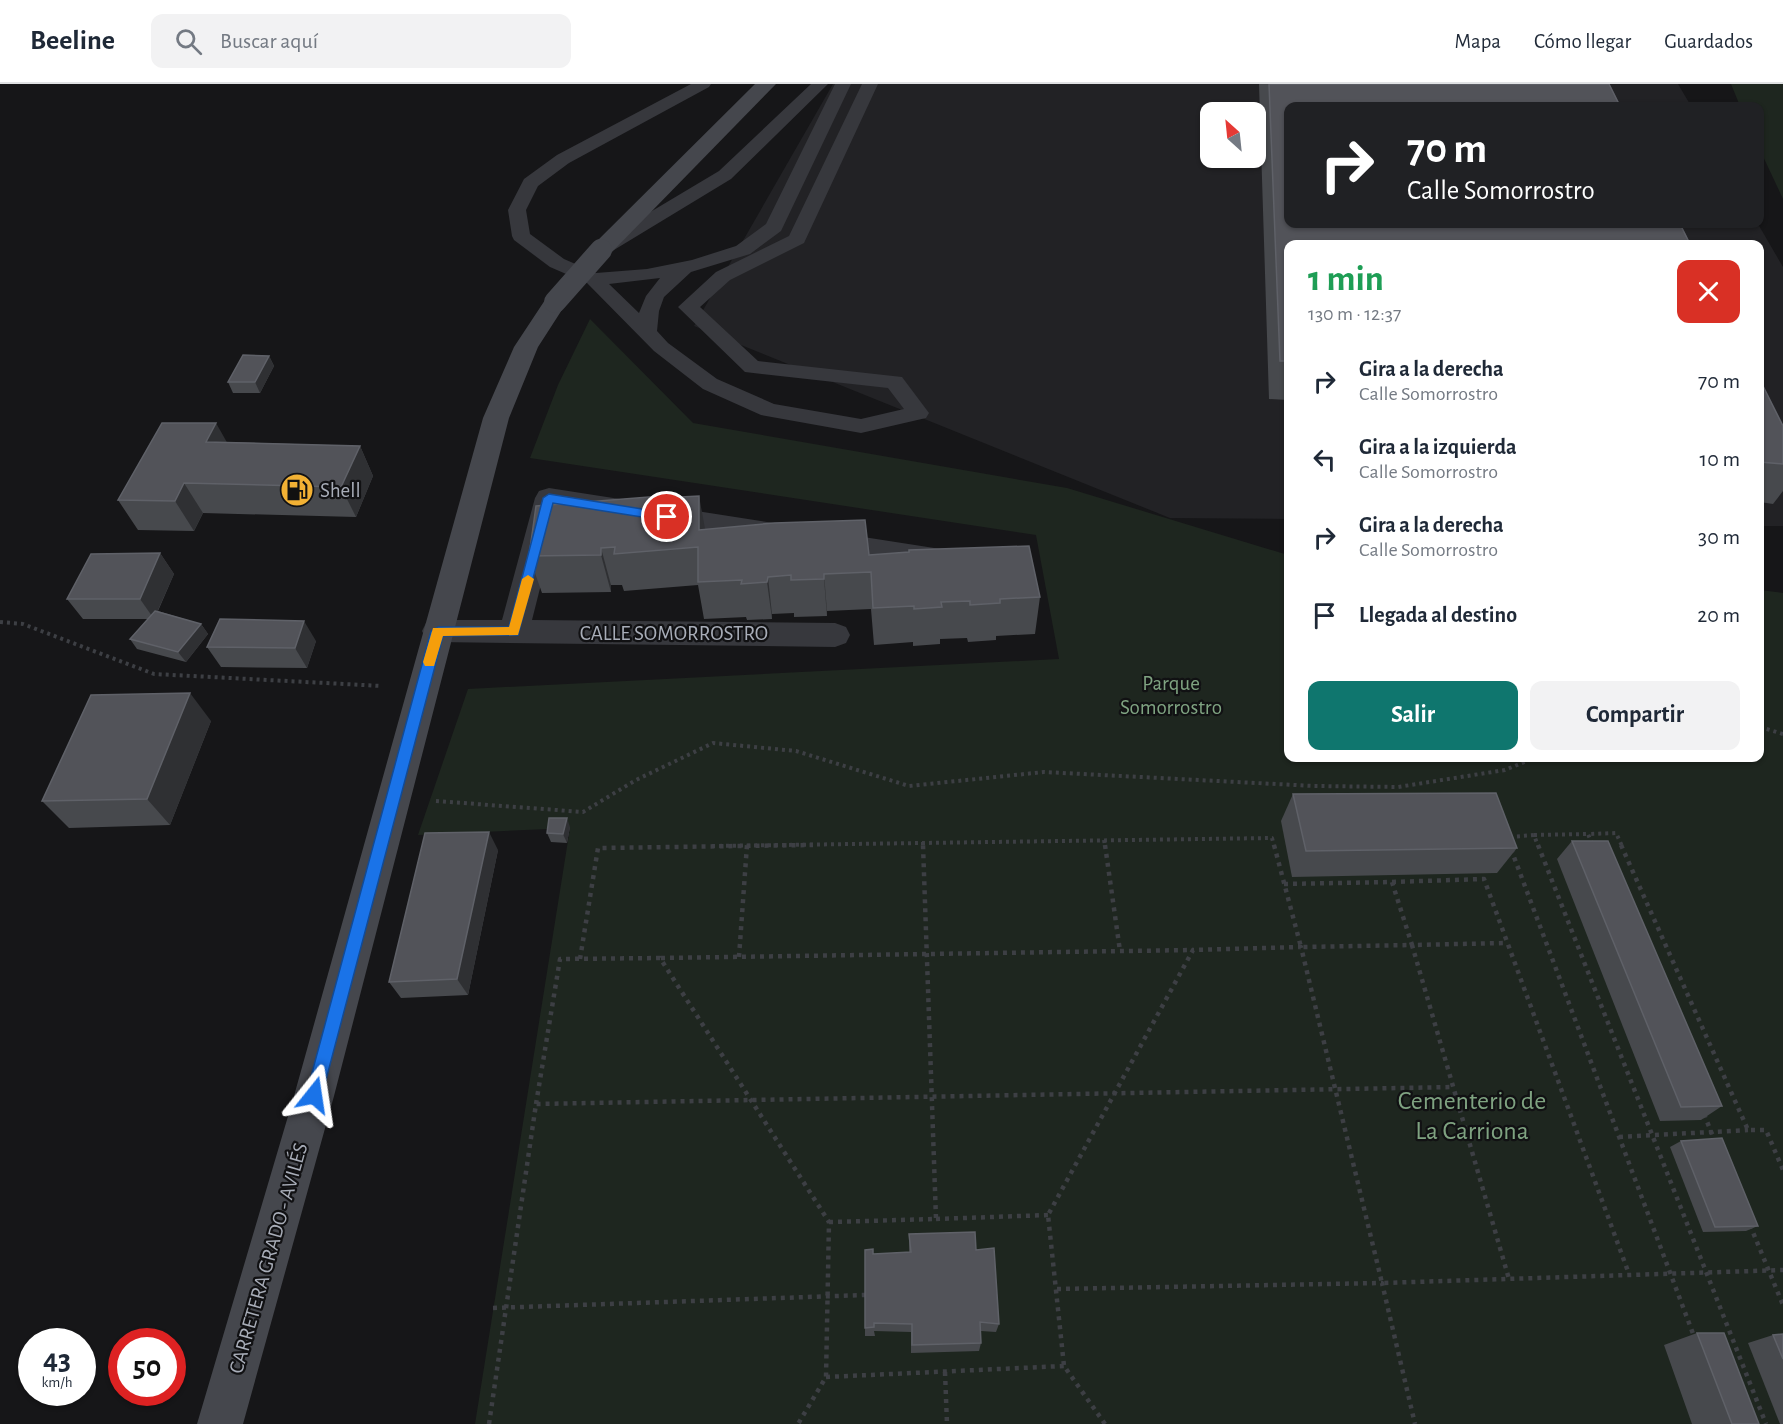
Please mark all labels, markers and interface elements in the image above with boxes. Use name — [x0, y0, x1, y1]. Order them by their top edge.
search box — [151, 14, 571, 68]
icon: search — [172, 25, 205, 58]
text: Beeline — [30, 27, 115, 55]
text: Buscar aquí — [220, 30, 318, 52]
text: Mapa — [1455, 31, 1501, 52]
text: Cómo llegar — [1534, 31, 1631, 52]
text: Guardados — [1664, 31, 1753, 52]
north arrow — [1200, 102, 1266, 168]
map controls — [1200, 102, 1266, 168]
icon: right — [1308, 126, 1386, 204]
text: 70 m — [1407, 128, 1487, 170]
text: Calle Somorrostro — [1407, 177, 1595, 204]
button: close — [1677, 260, 1740, 323]
text: 1 min — [1308, 261, 1384, 297]
text: 130 m · 12:37 — [1308, 304, 1401, 324]
text: Gira a la derecha — [1359, 358, 1504, 380]
icon: right — [1308, 365, 1341, 398]
text: 70 m — [1698, 370, 1740, 392]
text: Calle Somorrostro — [1359, 384, 1498, 404]
text: Gira a la izquierda — [1359, 436, 1517, 458]
icon: left — [1308, 443, 1341, 476]
text: 10 m — [1700, 448, 1740, 470]
text: Calle Somorrostro — [1359, 462, 1498, 482]
fuel station icon: Shell — [279, 472, 315, 508]
place label: Shell — [320, 480, 361, 501]
pin — [641, 491, 692, 542]
icon: arrive — [650, 500, 683, 533]
text: Gira a la derecha — [1359, 514, 1504, 536]
icon: right — [1308, 521, 1341, 554]
text: 30 m — [1698, 526, 1740, 548]
text: Calle Somorrostro — [1359, 540, 1498, 560]
icon: arrive — [1308, 599, 1341, 632]
text: Llegada al destino — [1359, 604, 1517, 626]
text: 20 m — [1697, 604, 1740, 626]
street label: CALLE SOMORROSTRO — [580, 623, 768, 644]
park label: Parque Somorrostro — [1120, 673, 1222, 718]
button: Salir — [1308, 681, 1518, 750]
button: Compartir — [1530, 681, 1740, 750]
position arrow — [282, 1063, 346, 1127]
park label: Cementerio de La Carriona — [1398, 1088, 1546, 1144]
street label: CARRETERA GRADO - AVILÉS — [224, 1140, 312, 1376]
speed limit sign: 50 — [108, 1328, 186, 1406]
text: 43 — [43, 1345, 71, 1375]
text: km/h — [42, 1375, 72, 1390]

